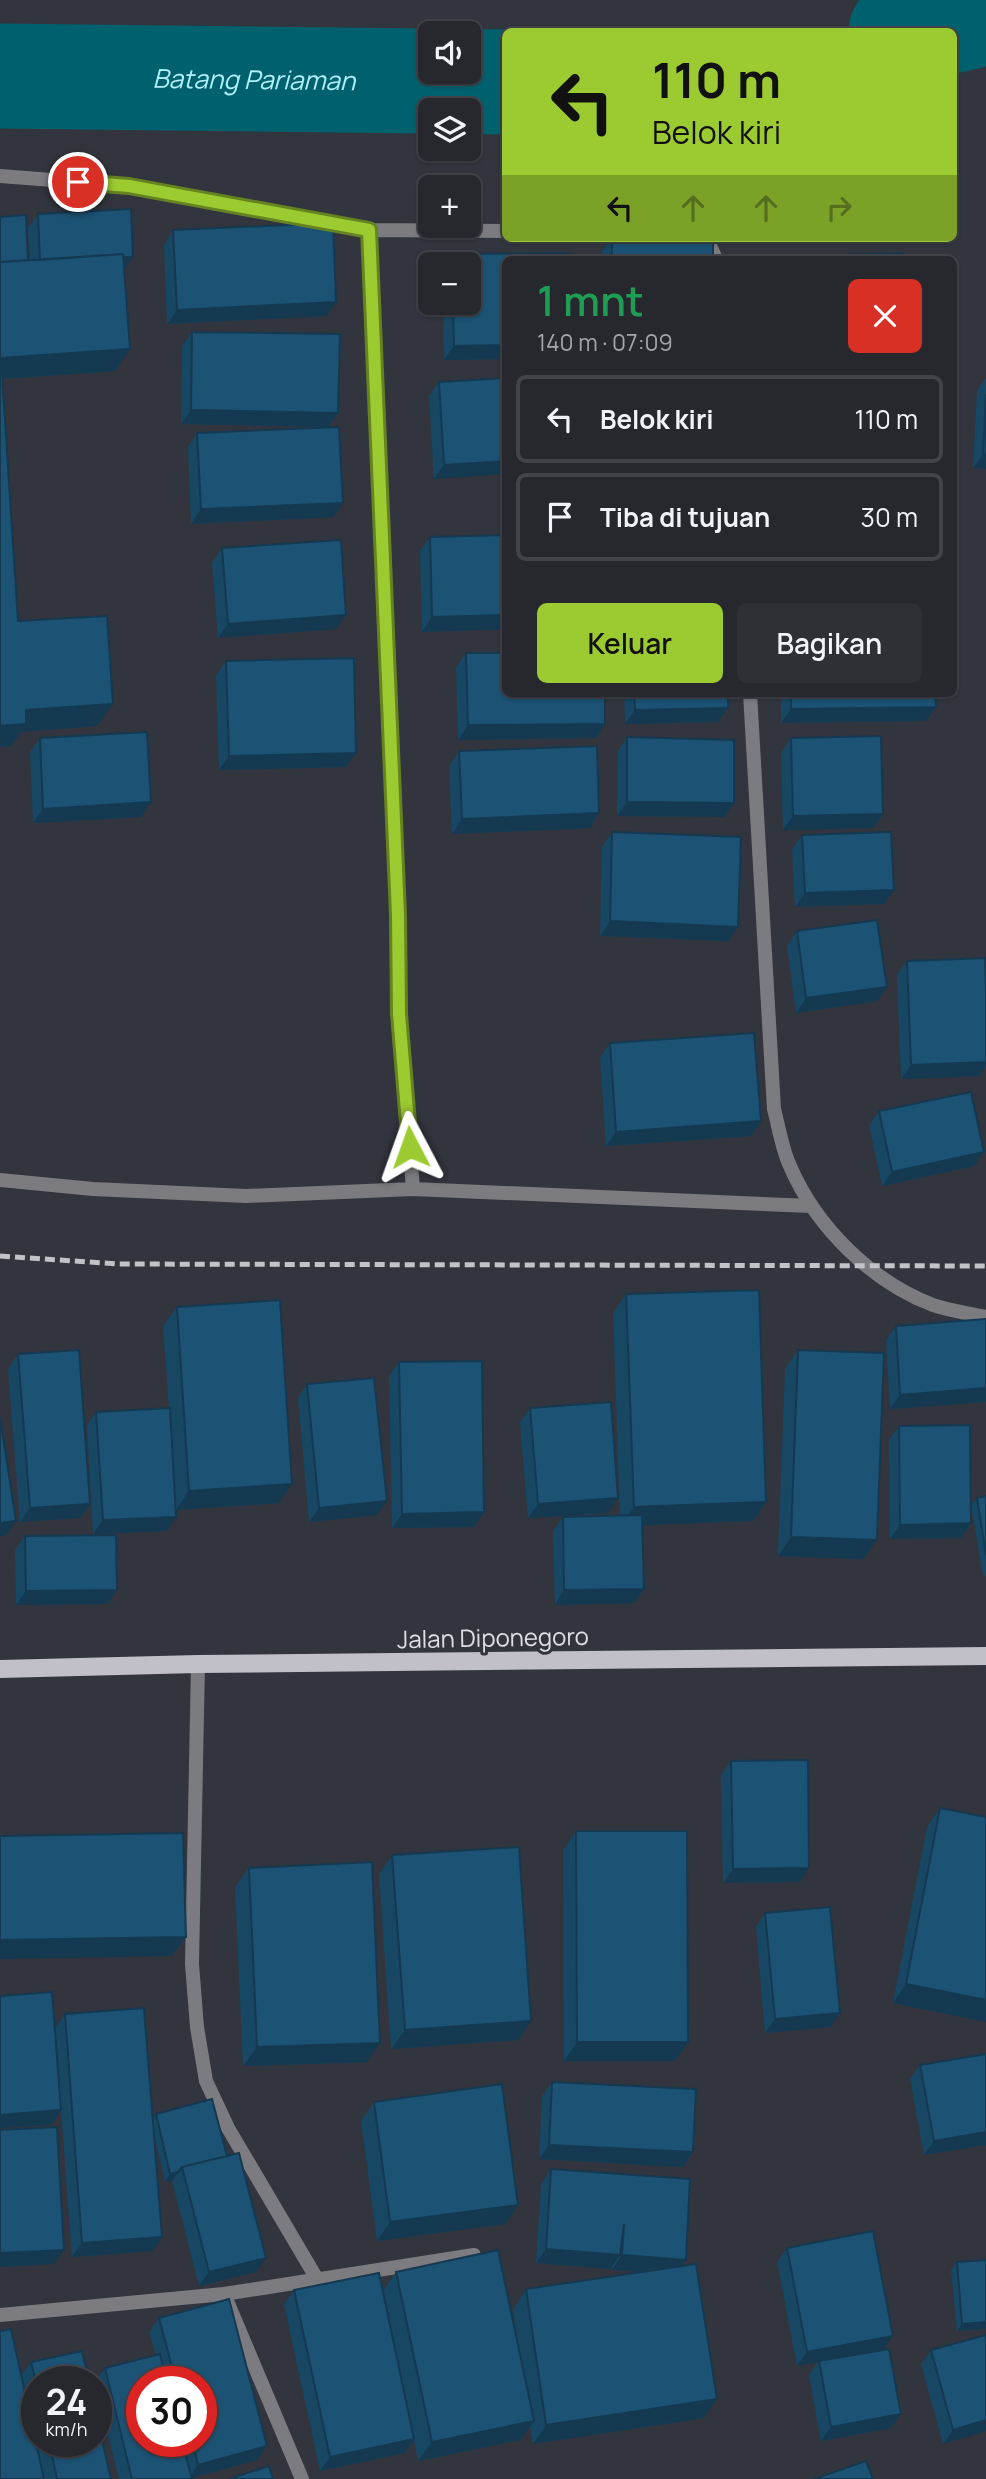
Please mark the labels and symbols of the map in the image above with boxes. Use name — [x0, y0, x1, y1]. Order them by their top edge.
water label: Batang Pariaman — [152, 60, 357, 98]
pin — [48, 152, 108, 212]
position arrow — [373, 1110, 447, 1184]
street label: Jalan Diponegoro — [397, 1619, 589, 1655]
speed limit sign: 30 — [126, 2366, 217, 2457]

